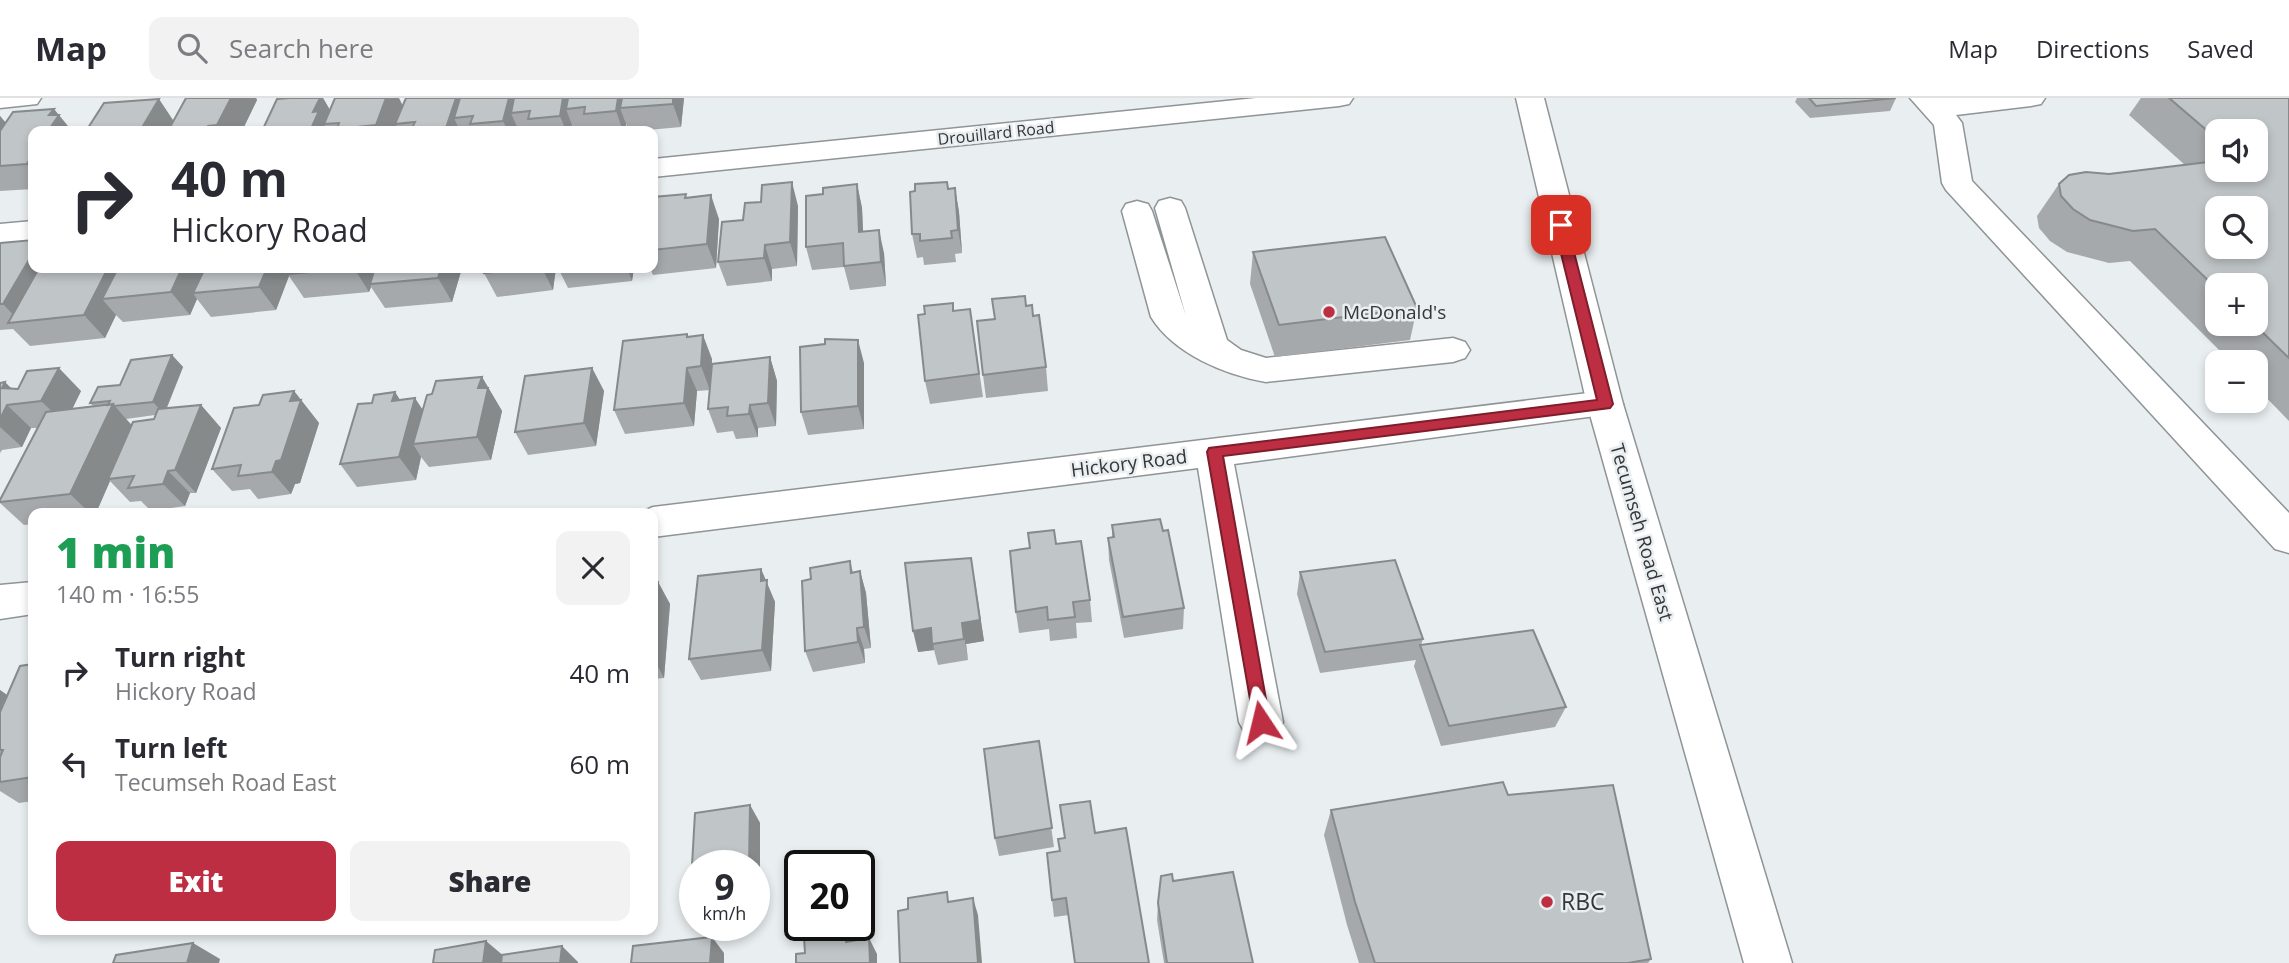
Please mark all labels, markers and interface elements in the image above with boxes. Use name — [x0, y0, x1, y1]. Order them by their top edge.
search box — [149, 17, 639, 80]
text: Map — [35, 26, 107, 71]
icon: search — [173, 29, 211, 67]
text: Search here — [229, 30, 374, 66]
text: Map — [1948, 32, 1998, 65]
text: Directions — [2036, 32, 2149, 65]
text: Saved — [2187, 32, 2254, 65]
street label: Drouillard Road — [937, 116, 1055, 150]
map controls — [2205, 119, 2268, 413]
button: sound — [2205, 119, 2268, 182]
text: 40 m — [171, 145, 288, 211]
icon: right — [56, 154, 147, 245]
pin — [1531, 195, 1591, 255]
button: search — [2205, 196, 2268, 259]
icon: arrive — [1542, 206, 1580, 244]
text: Hickory Road — [171, 208, 368, 251]
button: + — [2205, 273, 2268, 336]
place label: McDonald's — [1343, 299, 1446, 325]
marker: McDonald's — [1321, 304, 1337, 320]
button: − — [2205, 350, 2268, 413]
street label: Tecumseh Road East — [1604, 440, 1680, 624]
street label: Hickory Road — [1069, 443, 1189, 483]
text: 1 min — [56, 523, 175, 580]
button: close — [556, 531, 630, 605]
text: 140 m · 16:55 — [56, 578, 199, 610]
text: Turn right — [115, 639, 246, 675]
icon: right — [56, 654, 94, 692]
text: 40 m — [569, 655, 630, 691]
text: Hickory Road — [115, 675, 256, 707]
position arrow — [1224, 685, 1298, 759]
text: Turn left — [115, 730, 227, 766]
icon: left — [56, 745, 94, 783]
text: 60 m — [569, 746, 630, 782]
text: Tecumseh Road East — [115, 766, 337, 798]
button: Exit — [56, 841, 336, 921]
button: Share — [350, 841, 630, 921]
speed limit sign: 20 — [784, 850, 875, 941]
text: 9 — [714, 863, 735, 910]
place label: RBC — [1561, 885, 1605, 917]
marker: RBC — [1539, 894, 1555, 910]
text: km/h — [703, 901, 746, 925]

